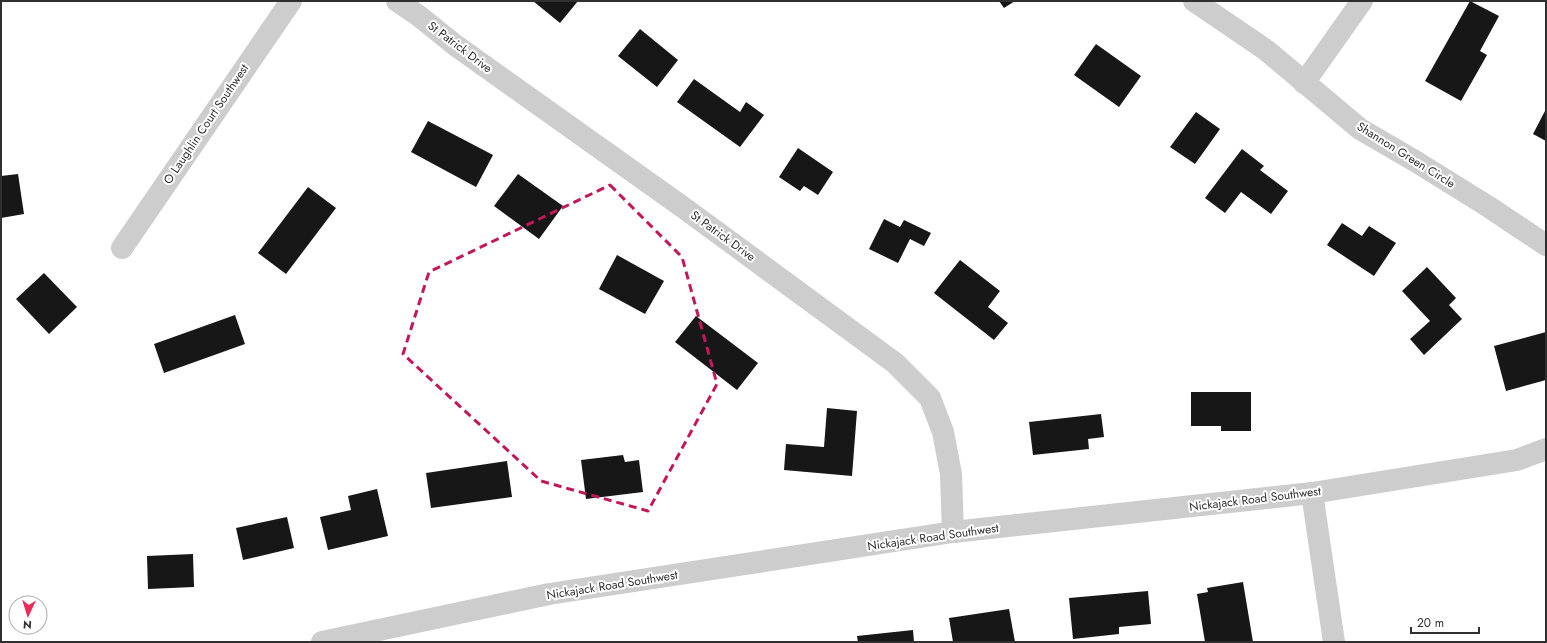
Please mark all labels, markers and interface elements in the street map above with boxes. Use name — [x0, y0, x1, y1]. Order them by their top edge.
street label: St Patrick Drive — [424, 17, 496, 77]
street label: O Laughlin Court Southwest — [159, 60, 253, 188]
street label: Shannon Green Circle — [1353, 117, 1459, 193]
street label: St Patrick Drive — [687, 206, 759, 266]
street label: Nickajack Road Southwest — [1188, 482, 1322, 516]
street label: Nickajack Road Southwest — [866, 519, 1000, 555]
street label: Nickajack Road Southwest — [545, 566, 679, 604]
north arrow — [8, 595, 48, 635]
scale bar — [1411, 609, 1479, 635]
text: 20 m — [1417, 614, 1444, 632]
text: N — [22, 617, 32, 633]

